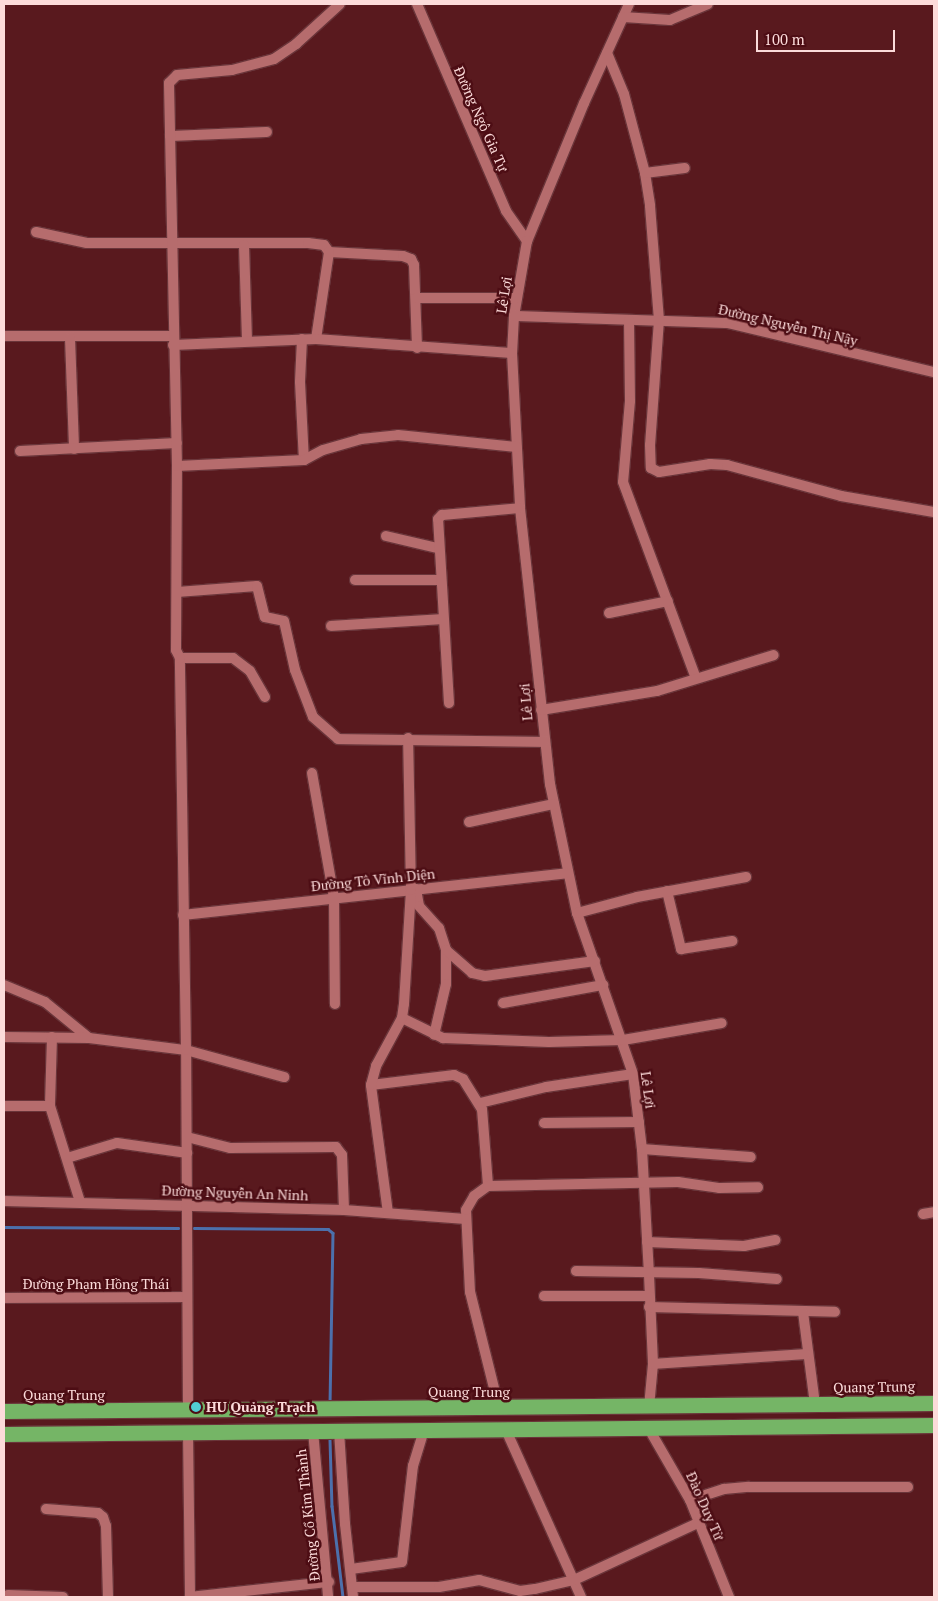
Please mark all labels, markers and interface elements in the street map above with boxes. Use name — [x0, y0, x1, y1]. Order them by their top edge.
scale bar — [758, 20, 897, 52]
text: 100 m — [764, 29, 805, 49]
street label: Đường Ngô Gia Tự — [450, 64, 512, 174]
street label: Lê Lợi — [493, 275, 515, 315]
street label: Đường Nguyễn Thị Nậy — [717, 301, 859, 349]
street label: Lê Lợi — [516, 683, 536, 721]
street label: Đường Tô Vĩnh Diện — [310, 865, 436, 895]
street label: Lê Lợi — [637, 1070, 659, 1110]
street label: Đường Nguyễn An Ninh — [161, 1182, 309, 1204]
street label: Đường Phạm Hồng Thái — [23, 1276, 169, 1292]
street label: Quang Trung — [833, 1378, 915, 1396]
street label: Quang Trung — [428, 1384, 510, 1400]
street label: Quang Trung — [23, 1387, 105, 1403]
place label: HU Quảng Trạch — [206, 1399, 315, 1415]
marker: HU Quảng Trạch — [190, 1401, 202, 1413]
street label: Đường Cổ Kim Thành — [293, 1448, 323, 1582]
street label: Đào Duy Từ — [683, 1469, 727, 1543]

